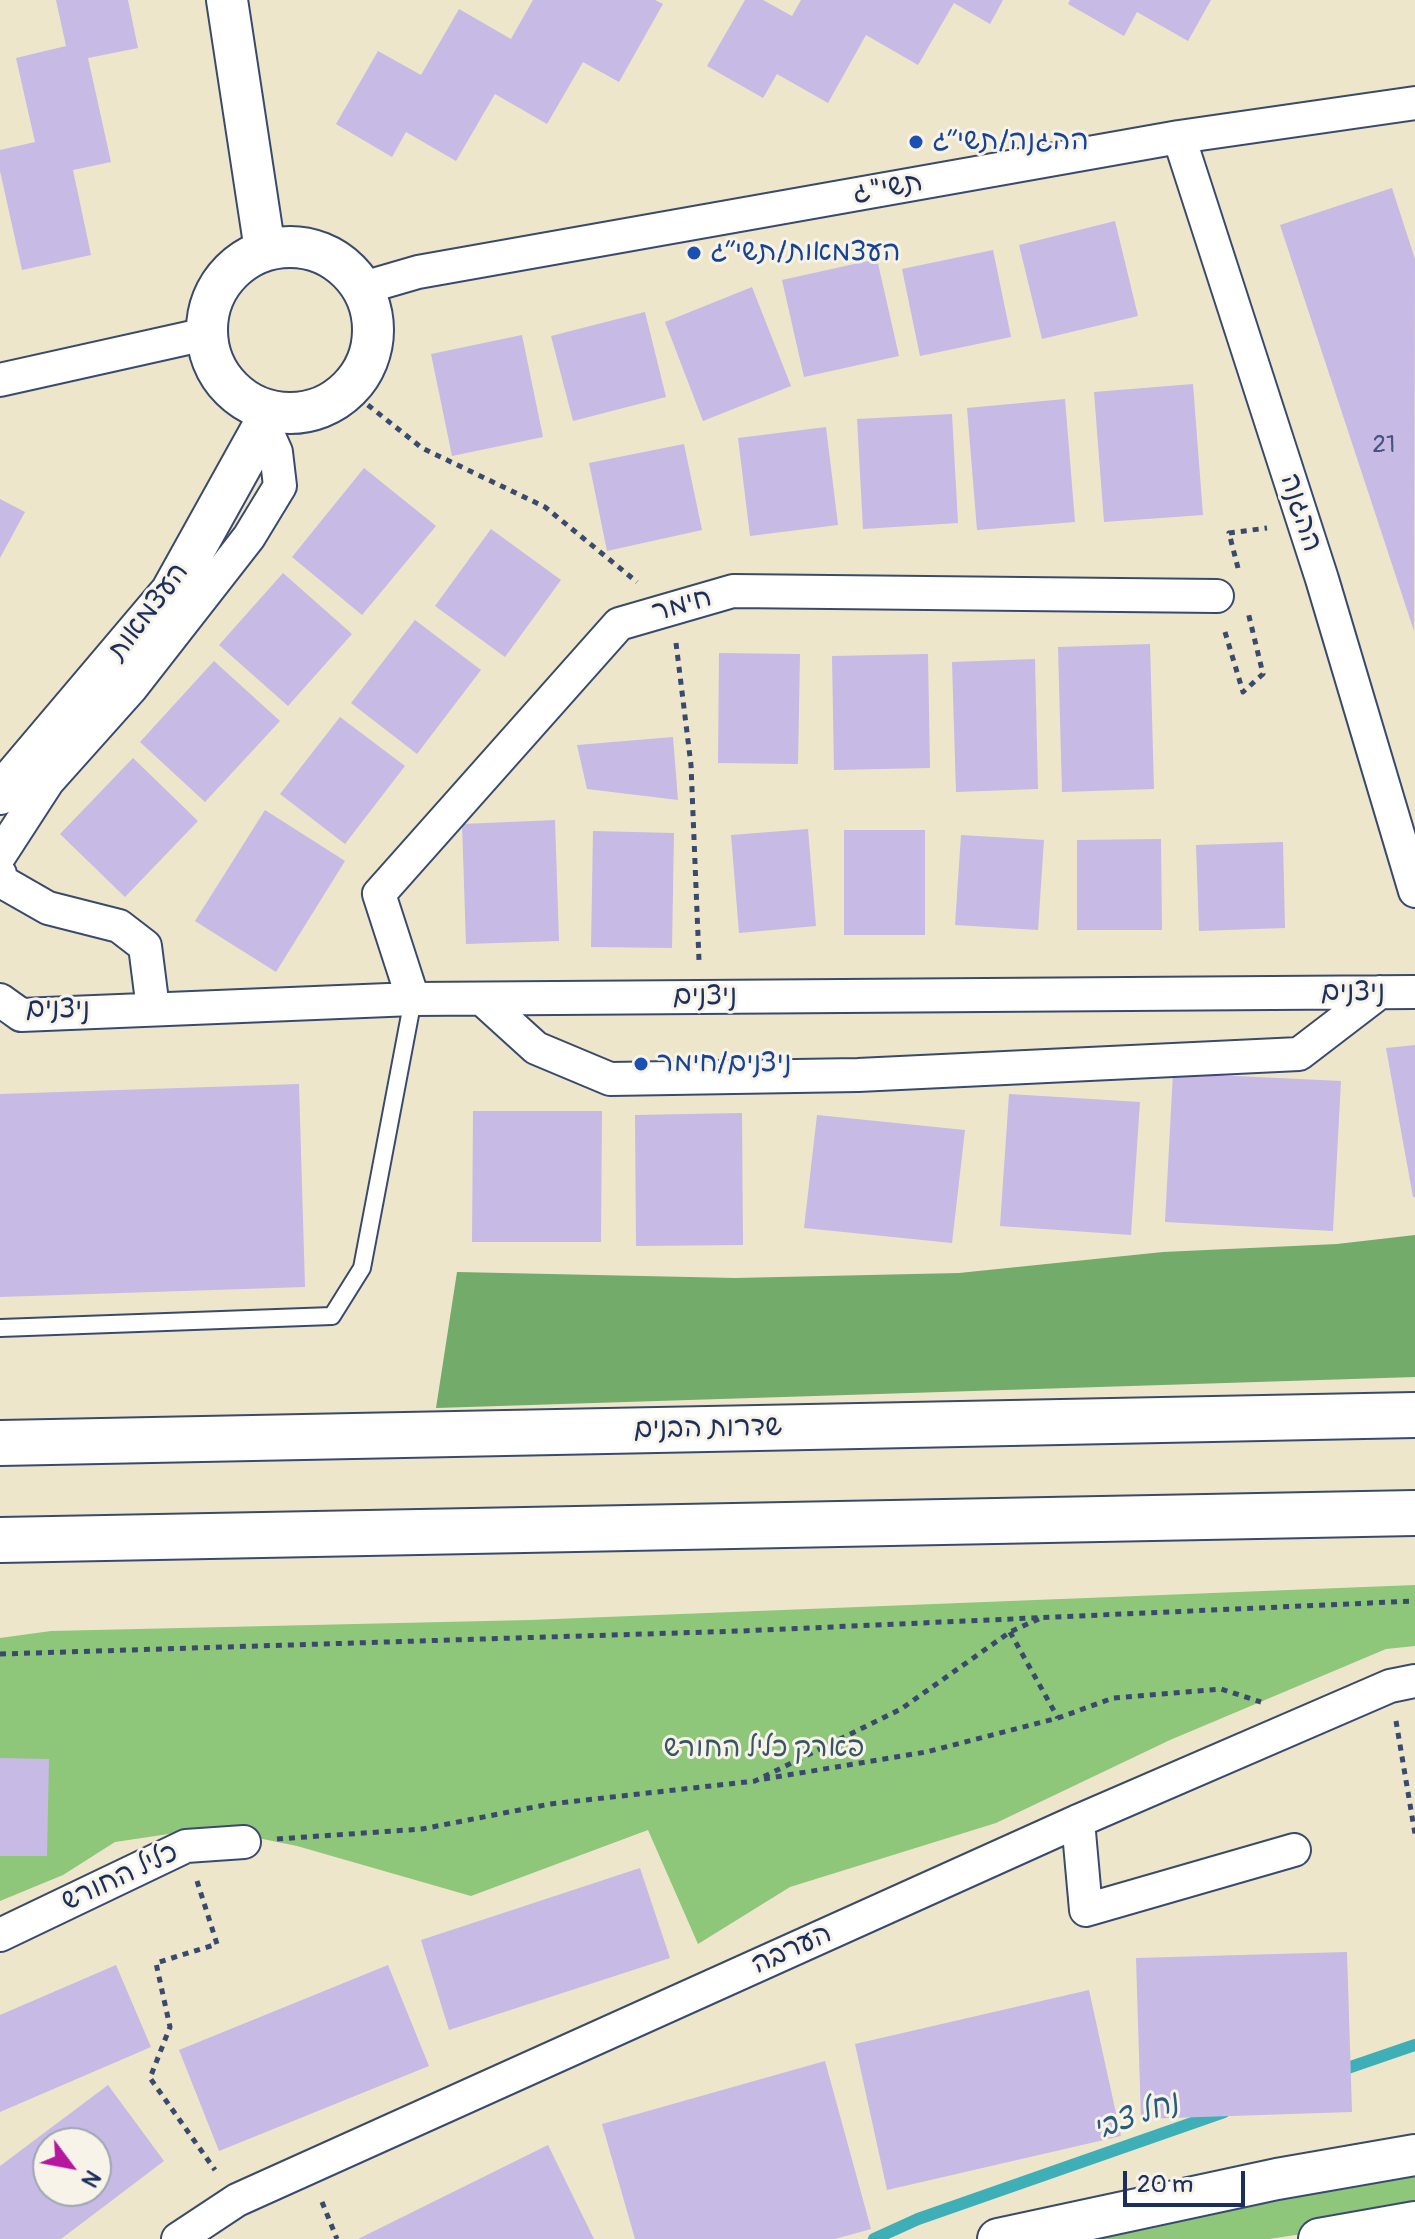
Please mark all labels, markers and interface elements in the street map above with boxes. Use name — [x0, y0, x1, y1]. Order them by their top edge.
place label: ההגנה/תשי״ג — [932, 125, 1089, 159]
marker: ההגנה/תשי״ג — [907, 133, 925, 151]
street label: תשי"ג — [850, 166, 926, 212]
place label: העצמאות/תשי״ג — [710, 236, 900, 270]
marker: העצמאות/תשי״ג — [685, 244, 703, 262]
house number: 21 — [1373, 432, 1395, 460]
street label: ההגנה — [1272, 470, 1328, 556]
street label: העצמאות — [101, 556, 197, 668]
street label: חימר — [648, 582, 716, 630]
street label: ניצנים — [1321, 976, 1385, 1010]
street label: ניצנים — [673, 980, 737, 1014]
street label: ניצנים — [26, 993, 90, 1027]
place label: ניצנים/חימר — [657, 1047, 792, 1081]
marker: ניצנים/חימר — [632, 1055, 650, 1073]
street label: שדרות הבנים — [633, 1411, 783, 1447]
park label: פארק כליל החורש — [663, 1732, 865, 1766]
street label: כליל החורש — [57, 1837, 183, 1919]
street label: הערבה — [747, 1918, 837, 1982]
water label: נחל צבי — [1088, 2085, 1184, 2149]
north arrow — [32, 2127, 112, 2207]
scale bar — [1127, 2155, 1249, 2205]
text: N — [75, 2165, 106, 2192]
text: 20 m — [1137, 2170, 1193, 2199]

